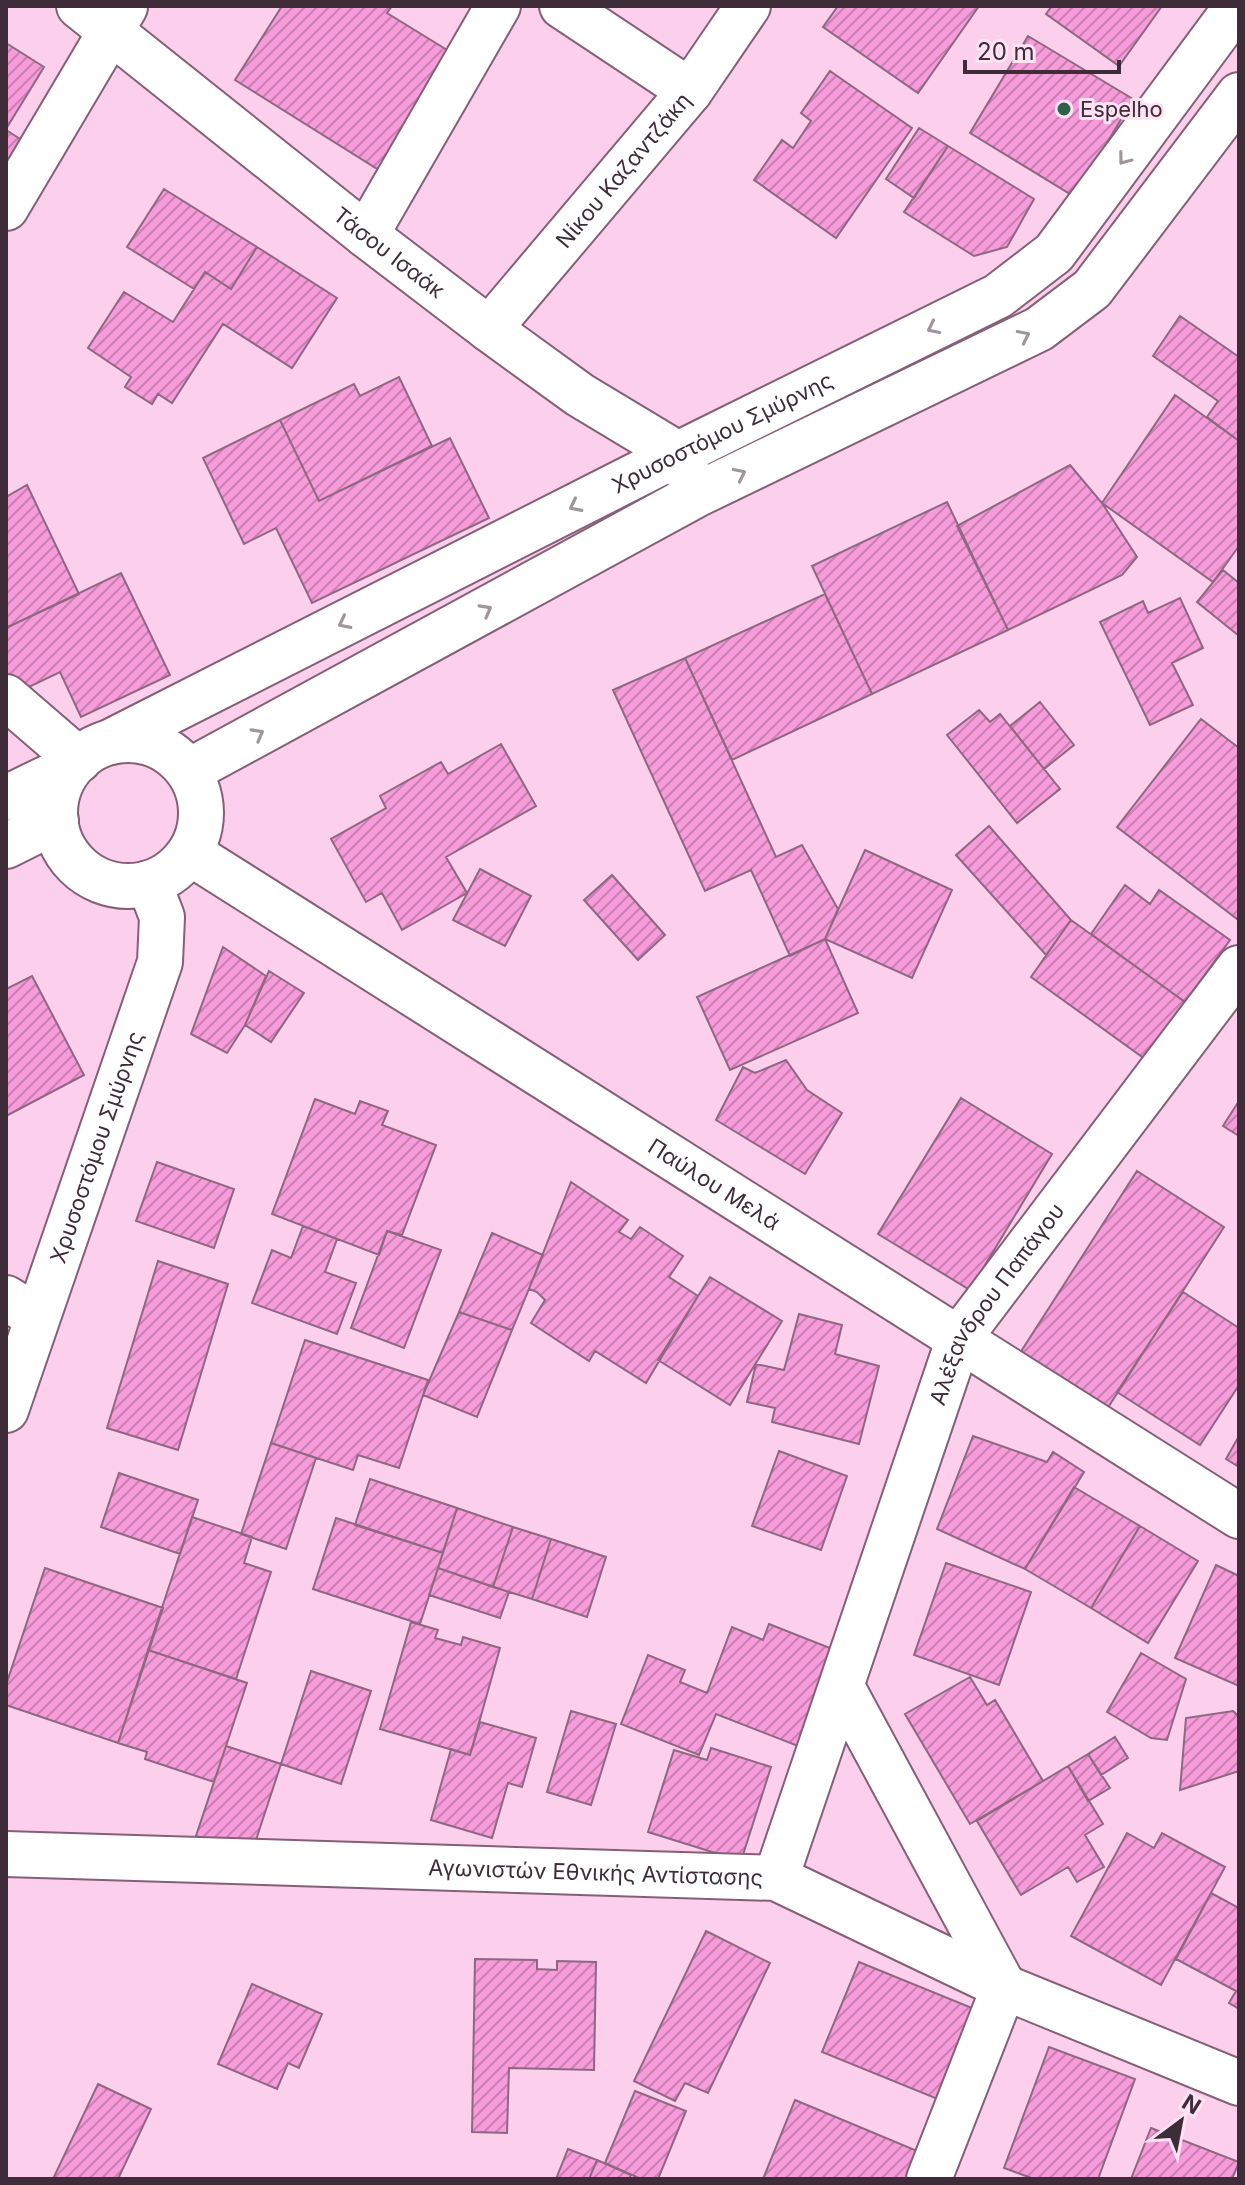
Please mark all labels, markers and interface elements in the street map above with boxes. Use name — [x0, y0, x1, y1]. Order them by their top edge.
scale bar — [965, 24, 1119, 74]
text: 20 m — [977, 37, 1035, 66]
street label: Νίκου Καζαντζάκη — [550, 87, 696, 253]
place label: Espelho — [1080, 96, 1163, 122]
marker: Espelho — [1055, 100, 1073, 118]
one-way arrow — [1120, 150, 1134, 164]
street label: Τάσου Ισαάκ — [328, 201, 450, 303]
one-way arrow — [927, 318, 942, 333]
one-way arrow — [1016, 330, 1031, 346]
street label: Χρυσοστόμου Σμύρνης — [608, 367, 837, 498]
one-way arrow — [732, 468, 746, 484]
one-way arrow — [569, 496, 584, 511]
one-way arrow — [478, 604, 492, 619]
one-way arrow — [337, 614, 352, 629]
one-way arrow — [249, 728, 264, 744]
street label: Χρυσοστόμου Σμύρνης — [45, 1028, 148, 1266]
street label: Παύλου Μελά — [643, 1133, 785, 1235]
street label: Αλέξανδρου Παπάγου — [924, 1198, 1069, 1408]
street label: Αγωνιστών Εθνικής Αντίστασης — [428, 1854, 763, 1891]
north arrow — [1141, 2081, 1221, 2161]
text: N — [1178, 2089, 1206, 2120]

